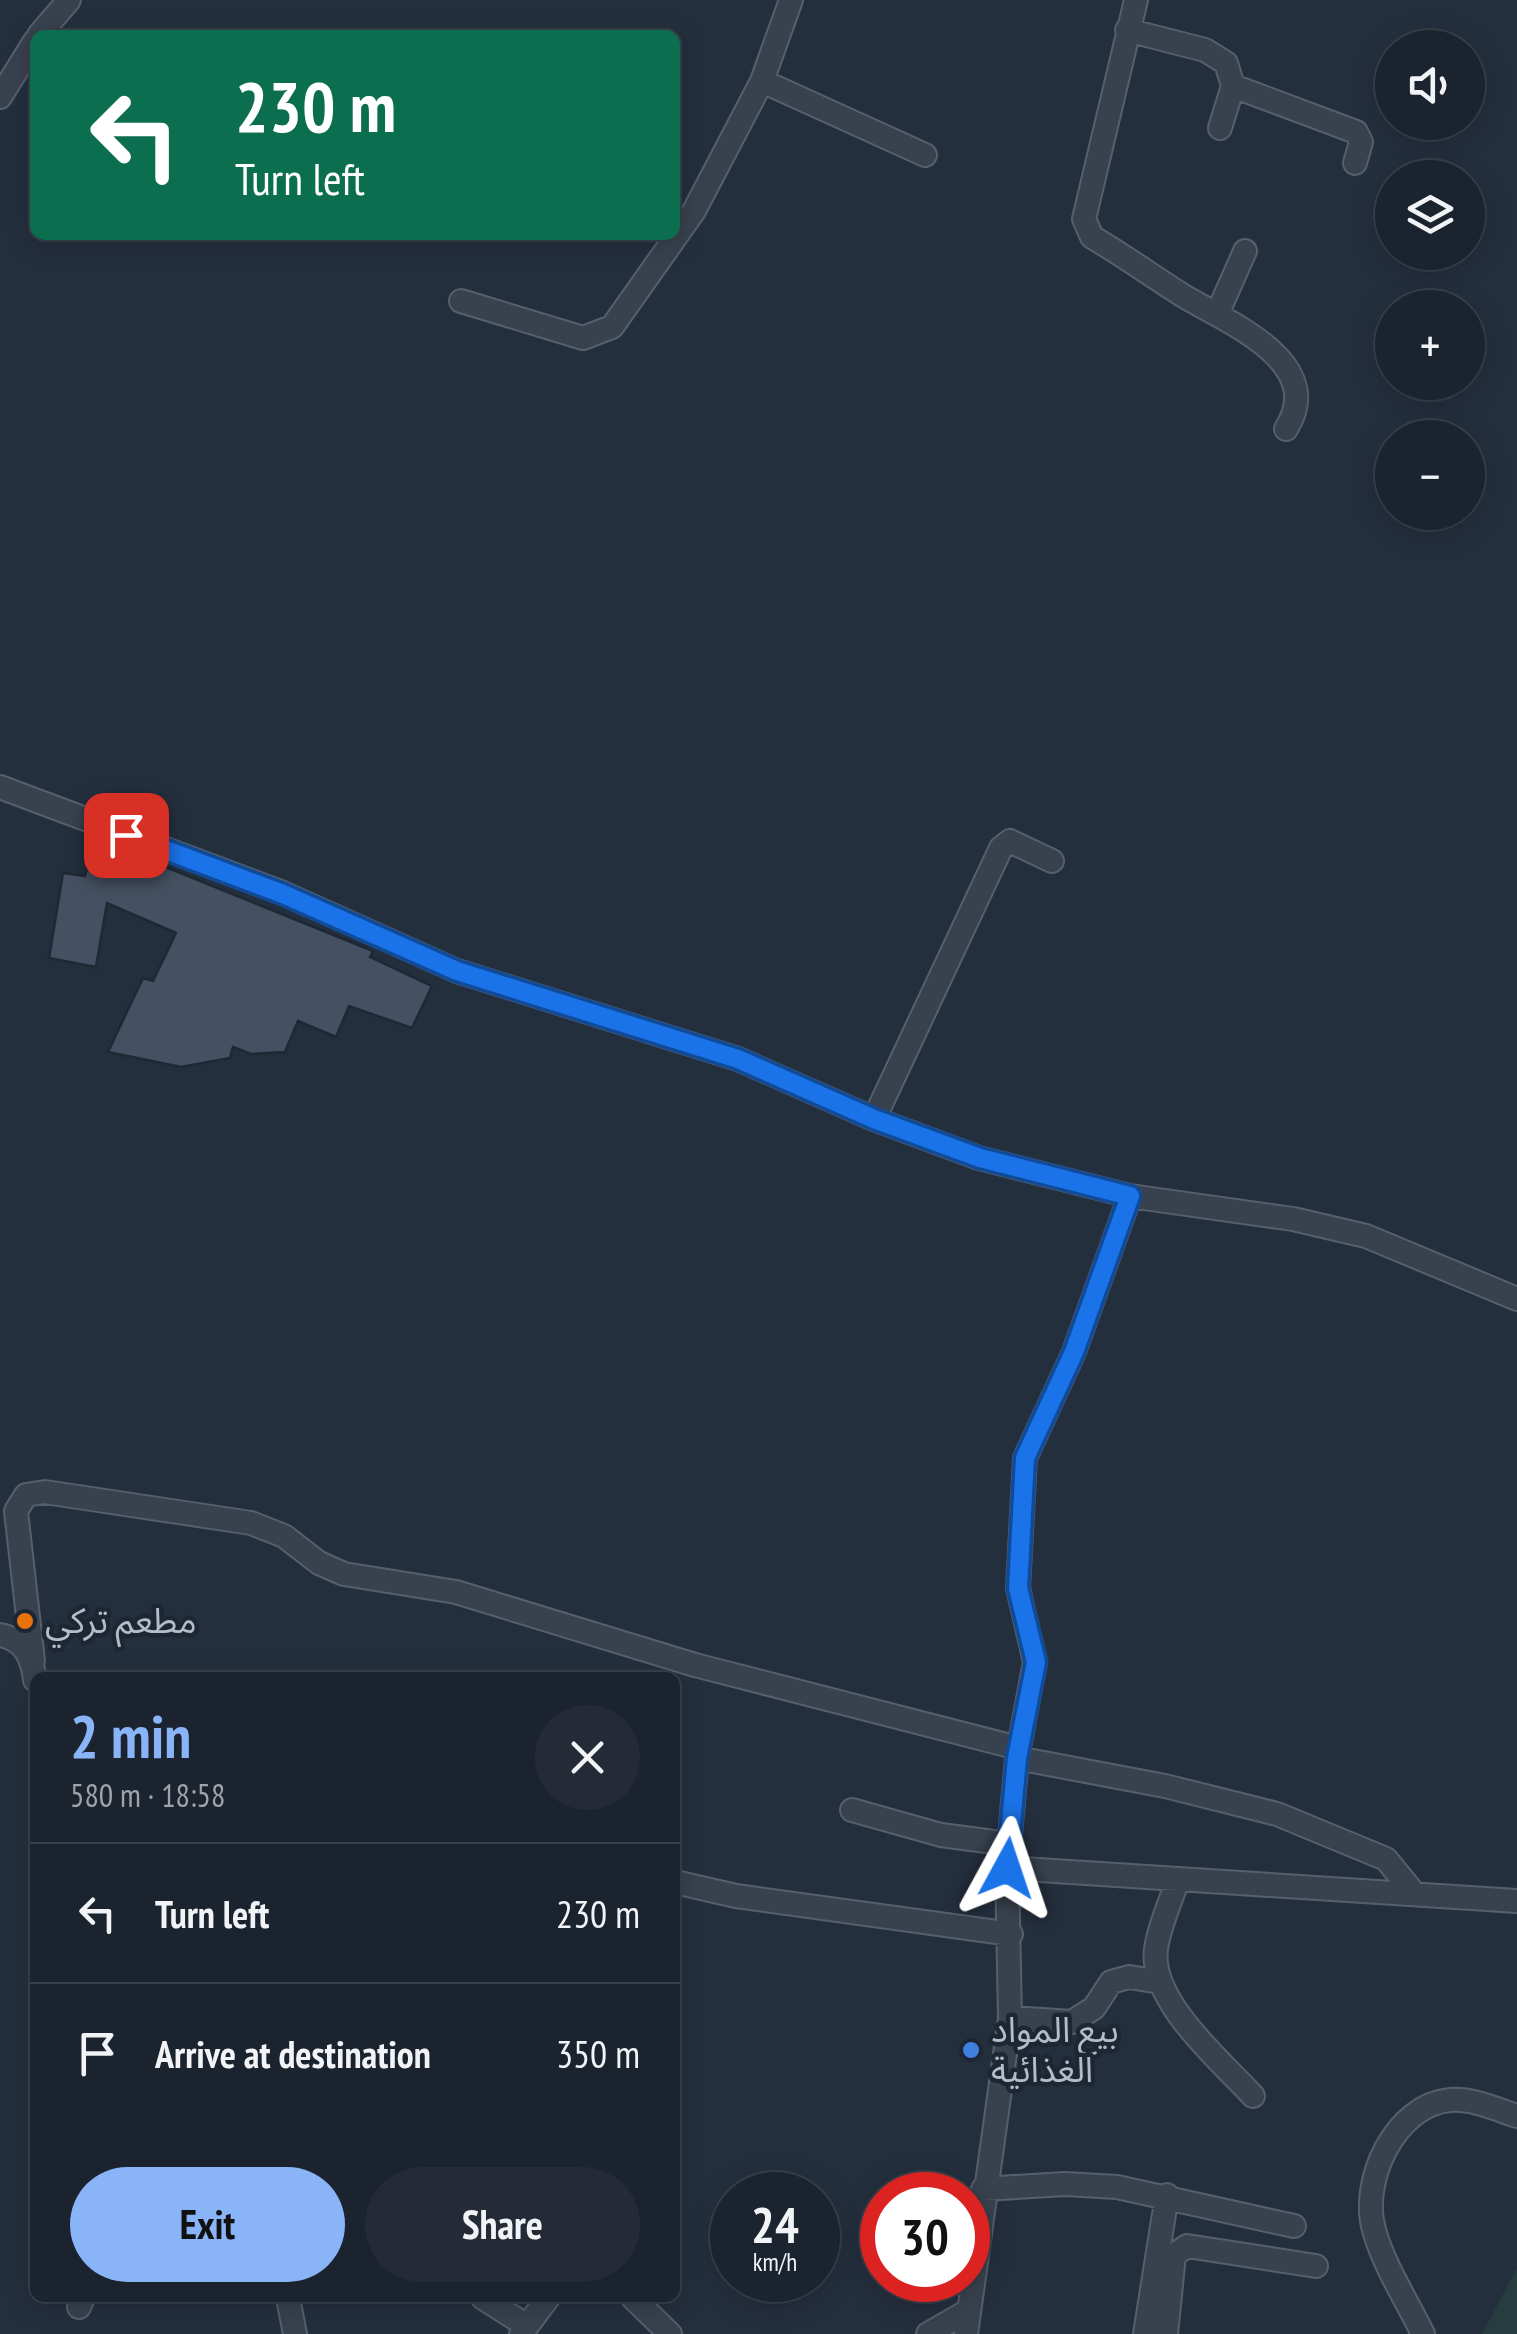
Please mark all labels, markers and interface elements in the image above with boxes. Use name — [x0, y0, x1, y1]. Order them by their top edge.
map controls — [1375, 30, 1485, 530]
button: sound — [1375, 30, 1485, 140]
text: 230 m — [235, 61, 396, 151]
icon: left — [70, 70, 200, 200]
text: Turn left — [235, 149, 365, 207]
button: layers — [1375, 160, 1485, 270]
button: + — [1375, 290, 1485, 400]
button: − — [1375, 420, 1485, 530]
pin — [84, 793, 169, 878]
icon: arrive — [99, 808, 154, 863]
place label: مطعم تركي — [45, 1597, 197, 1648]
marker: مطعم تركي — [14, 1610, 36, 1632]
text: 2 min — [70, 1697, 191, 1775]
button: close — [535, 1705, 640, 1810]
text: 580 m · 18:58 — [70, 1774, 225, 1816]
position arrow — [955, 1816, 1059, 1920]
icon: left — [70, 1886, 125, 1941]
text: Turn left — [155, 1889, 269, 1938]
text: 230 m — [556, 1889, 640, 1938]
place label: بيع المواد الغذائية — [991, 2006, 1119, 2092]
icon: arrive — [70, 2026, 125, 2081]
text: Arrive at destination — [155, 2029, 431, 2078]
text: 350 m — [556, 2029, 640, 2078]
marker: بيع المواد الغذائية — [960, 2039, 982, 2061]
button: Exit — [70, 2167, 345, 2282]
button: Share — [365, 2167, 640, 2282]
speed limit sign: 30 — [860, 2172, 990, 2302]
text: 24 — [751, 2192, 799, 2257]
text: km/h — [753, 2246, 797, 2278]

